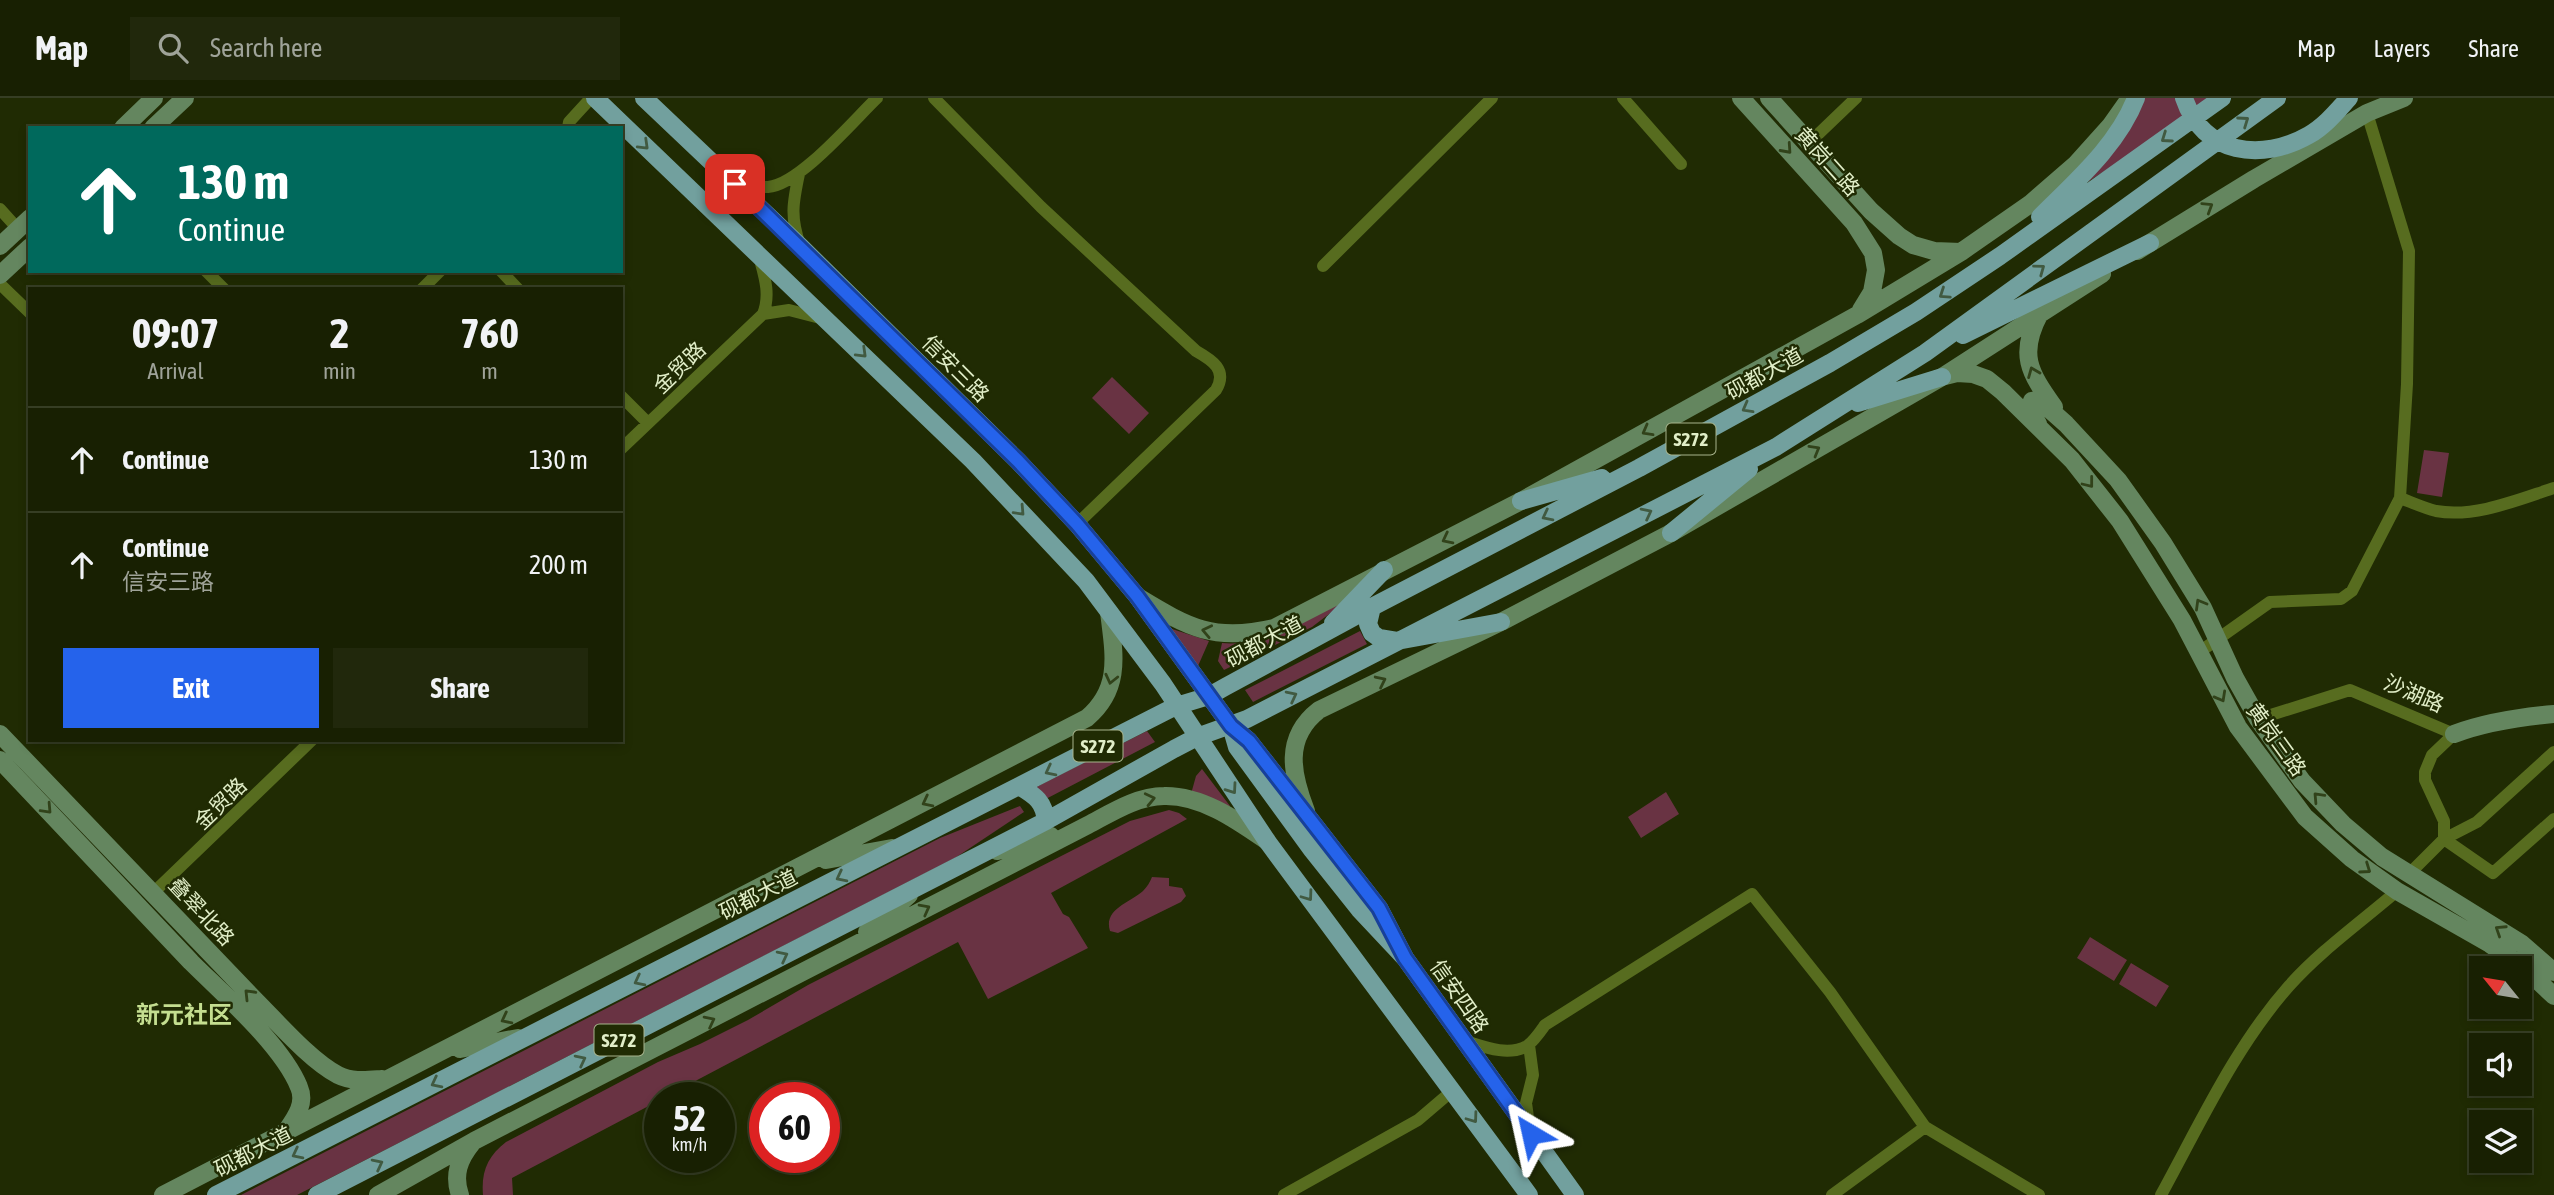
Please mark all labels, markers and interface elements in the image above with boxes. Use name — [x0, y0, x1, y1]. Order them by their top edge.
search box — [130, 17, 620, 80]
text: Map — [35, 29, 88, 67]
icon: search — [154, 29, 192, 67]
text: Search here — [210, 33, 322, 63]
text: Map — [2297, 35, 2336, 62]
text: Layers — [2374, 35, 2430, 62]
text: Share — [2468, 35, 2519, 62]
one-way arrow — [2236, 117, 2249, 129]
street label: 黄岗二路 — [1791, 122, 1865, 200]
one-way arrow — [2161, 129, 2174, 142]
one-way arrow — [636, 137, 649, 150]
one-way arrow — [1778, 140, 1791, 153]
text: 130 m — [178, 153, 289, 209]
icon: ahead — [63, 154, 154, 245]
pin — [705, 154, 765, 214]
icon: arrive — [716, 165, 754, 203]
one-way arrow — [2200, 202, 2213, 215]
text: Continue — [178, 211, 285, 248]
one-way arrow — [2032, 265, 2045, 278]
one-way arrow — [1938, 286, 1951, 299]
text: 09:07 — [132, 309, 219, 357]
text: 2 — [330, 309, 349, 357]
text: 760 — [460, 309, 519, 357]
street label: 信安三路 — [918, 330, 994, 406]
street label: 金贸路 — [648, 336, 710, 398]
street label: 砚都大道 — [1721, 342, 1807, 404]
one-way arrow — [853, 345, 866, 358]
text: Arrival — [147, 358, 204, 384]
text: min — [323, 358, 356, 384]
text: m — [481, 358, 498, 384]
one-way arrow — [2027, 367, 2041, 379]
one-way arrow — [1742, 400, 1755, 414]
one-way arrow — [1642, 423, 1654, 437]
road number: S272 — [1666, 424, 1716, 454]
icon: ahead — [63, 441, 101, 479]
text: Continue — [122, 445, 209, 475]
text: 130 m — [529, 445, 588, 475]
one-way arrow — [1808, 445, 1820, 458]
one-way arrow — [2081, 475, 2094, 487]
one-way arrow — [1012, 503, 1024, 516]
one-way arrow — [1639, 507, 1652, 521]
one-way arrow — [1542, 508, 1554, 521]
one-way arrow — [1442, 530, 1454, 544]
text: Continue — [122, 533, 209, 563]
icon: ahead — [63, 546, 101, 584]
text: 200 m — [529, 550, 588, 580]
text: 信安三路 — [122, 569, 214, 595]
one-way arrow — [2195, 598, 2208, 611]
street label: 砚都大道 — [1221, 611, 1307, 671]
one-way arrow — [1201, 624, 1213, 639]
button: Exit — [63, 648, 319, 728]
button: Share — [333, 648, 588, 728]
street label: 沙湖路 — [2380, 670, 2448, 716]
one-way arrow — [1105, 673, 1119, 685]
one-way arrow — [1374, 675, 1386, 689]
one-way arrow — [1285, 690, 1297, 704]
one-way arrow — [2213, 690, 2226, 702]
street label: 黄岗三路 — [2243, 698, 2311, 780]
road number: S272 — [1074, 730, 1122, 762]
one-way arrow — [1045, 762, 1057, 776]
street label: 金贸路 — [189, 772, 251, 834]
one-way arrow — [1224, 781, 1236, 794]
one-way arrow — [1144, 792, 1156, 807]
one-way arrow — [2313, 792, 2326, 805]
one-way arrow — [922, 793, 934, 807]
one-way arrow — [39, 801, 51, 814]
one-way arrow — [2358, 861, 2371, 873]
street label: 砚都大道 — [715, 864, 801, 924]
one-way arrow — [836, 869, 848, 883]
street label: 叠翠北路 — [165, 872, 239, 950]
one-way arrow — [1300, 888, 1312, 900]
one-way arrow — [918, 904, 931, 918]
one-way arrow — [2495, 926, 2508, 939]
one-way arrow — [776, 951, 788, 965]
street label: 信安四路 — [1426, 955, 1494, 1037]
north arrow — [2469, 956, 2532, 1018]
map controls — [2469, 956, 2532, 1173]
one-way arrow — [634, 972, 646, 986]
one-way arrow — [245, 989, 258, 1002]
district label: 新元社区 — [136, 1001, 232, 1028]
one-way arrow — [500, 1011, 513, 1024]
one-way arrow — [702, 1015, 715, 1029]
road number: S272 — [594, 1024, 644, 1056]
button: sound — [2469, 1033, 2532, 1096]
one-way arrow — [573, 1055, 586, 1068]
one-way arrow — [431, 1075, 443, 1089]
speed limit sign: 60 — [749, 1082, 840, 1173]
position arrow — [1494, 1097, 1568, 1171]
text: 52 — [673, 1098, 706, 1138]
one-way arrow — [1465, 1110, 1477, 1122]
button: layers — [2469, 1110, 2532, 1173]
street label: 砚都大道 — [210, 1121, 296, 1181]
text: km/h — [672, 1134, 707, 1155]
one-way arrow — [292, 1145, 304, 1159]
one-way arrow — [371, 1158, 383, 1172]

